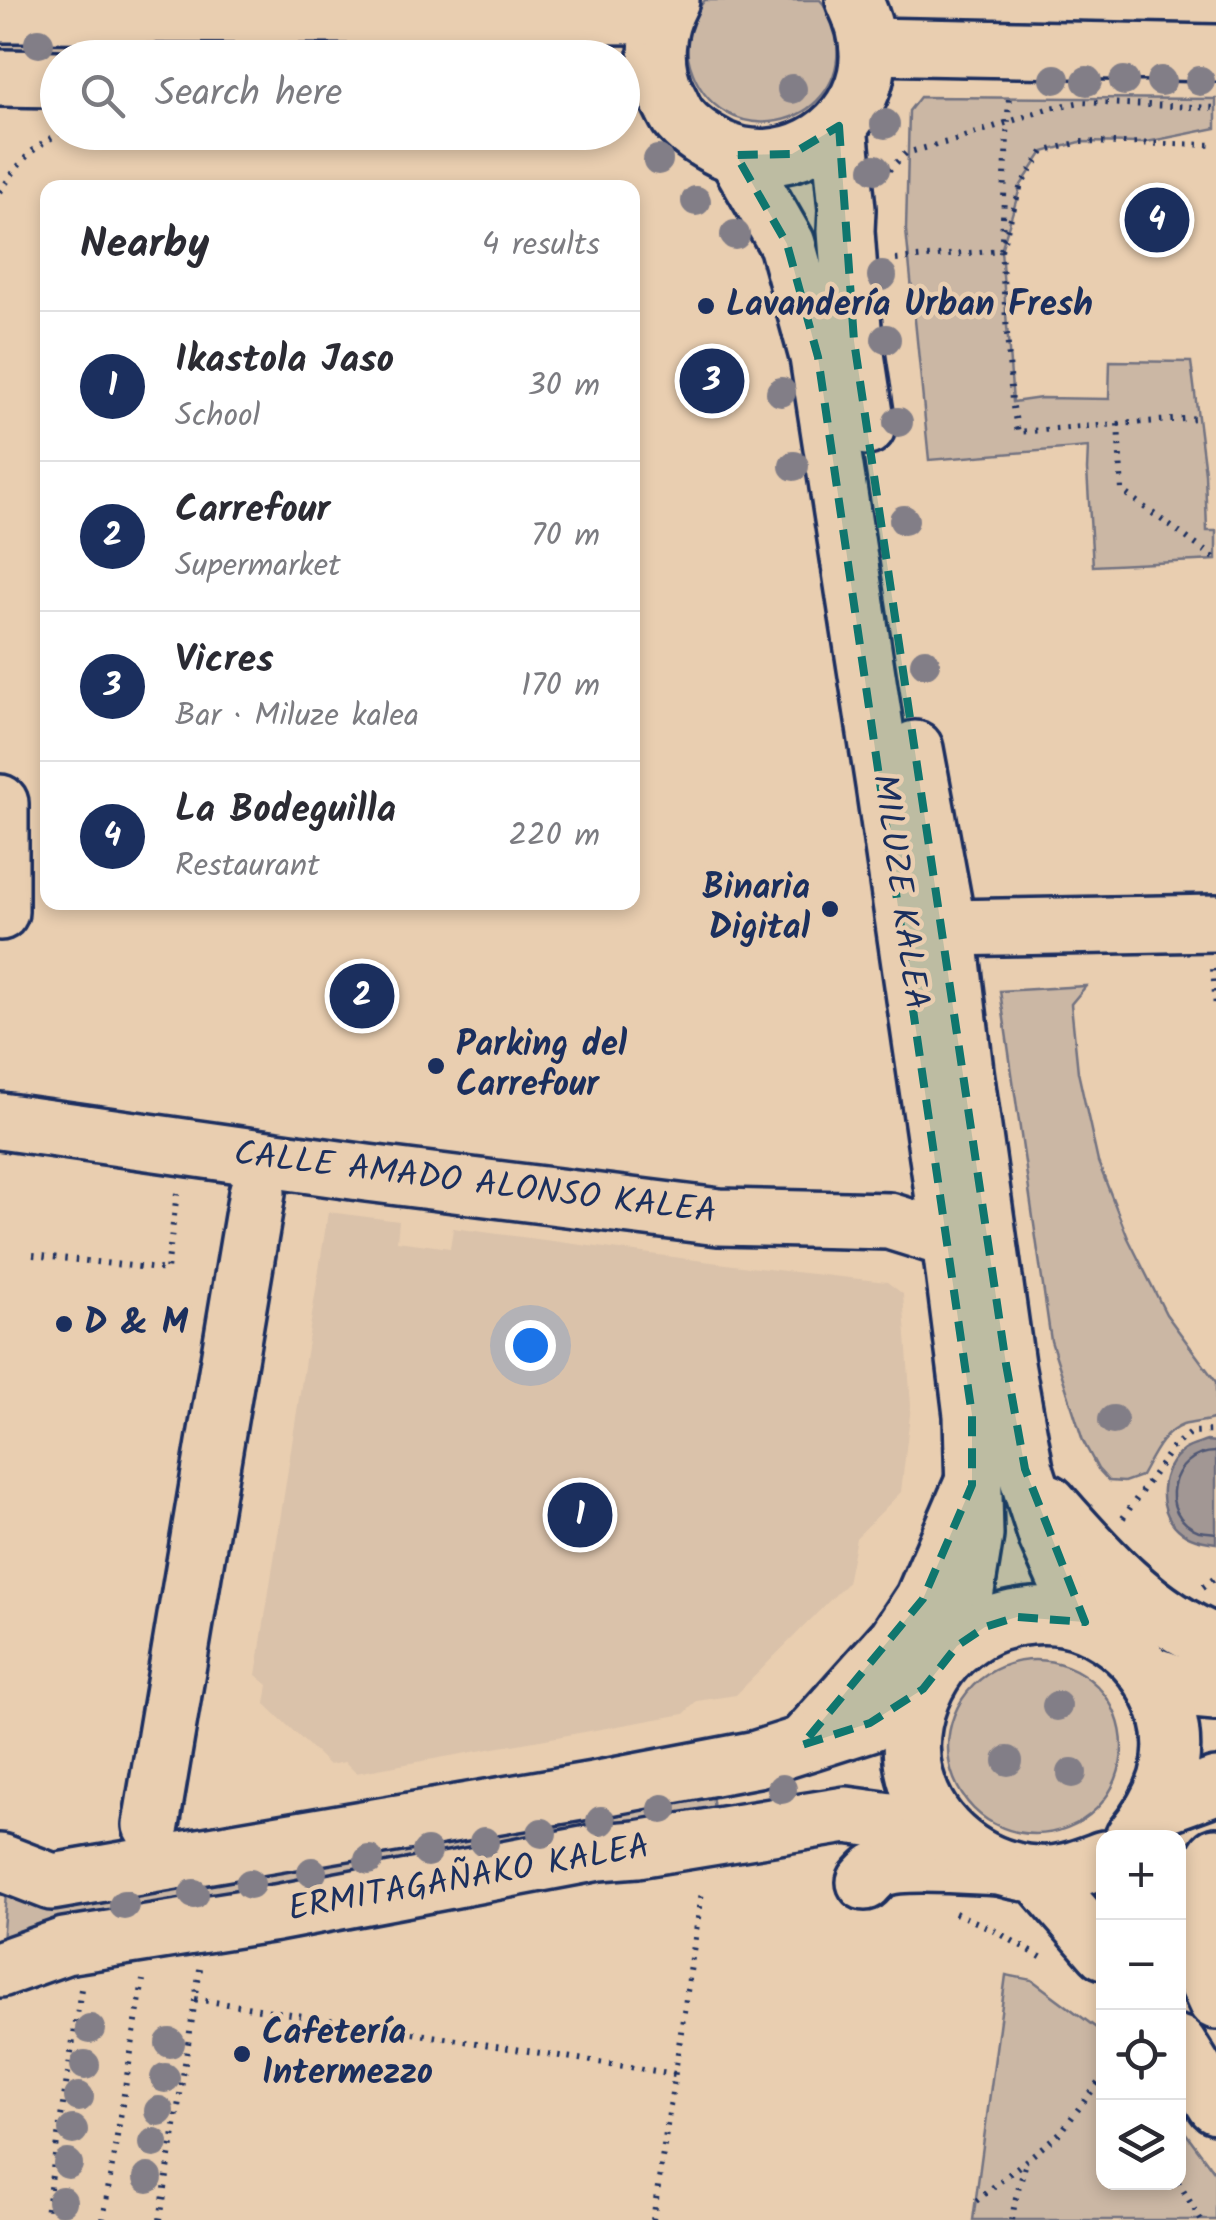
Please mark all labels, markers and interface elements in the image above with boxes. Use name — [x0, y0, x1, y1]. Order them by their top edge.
search box — [40, 40, 640, 150]
text: Search here — [155, 65, 342, 125]
icon: search — [75, 68, 130, 123]
pin: 4 — [1124, 182, 1190, 258]
text: Nearby — [80, 212, 209, 279]
text: 4 results — [482, 220, 600, 271]
place label: Lavandería Urban Fresh — [726, 278, 1093, 334]
marker: Lavandería Urban Fresh — [695, 295, 717, 317]
text: Ikastola Jaso — [175, 331, 394, 391]
pin: 3 — [680, 344, 744, 418]
text: 1 — [108, 361, 117, 412]
text: 30 m — [527, 361, 600, 412]
text: School — [175, 391, 260, 442]
text: Carrefour — [175, 481, 330, 541]
text: 2 — [103, 511, 122, 562]
text: 70 m — [531, 511, 600, 562]
text: Supermarket — [175, 541, 341, 592]
text: Vicres — [175, 631, 274, 691]
text: 3 — [104, 661, 121, 712]
text: 170 m — [521, 661, 600, 712]
text: Bar · Miluze kalea — [175, 691, 419, 742]
street label: MILUZE KALEA — [855, 770, 943, 1014]
text: La Bodeguilla — [175, 781, 396, 841]
text: 4 — [104, 811, 121, 862]
text: 220 m — [509, 811, 600, 862]
text: Restaurant — [175, 841, 320, 892]
place label: Binaria Digital — [702, 861, 811, 957]
marker: Binaria Digital — [819, 898, 841, 920]
pin: 2 — [330, 958, 394, 1034]
place label: Parking del Carrefour — [456, 1018, 628, 1114]
marker: Parking del Carrefour — [425, 1055, 447, 1077]
street label: CALLE AMADO ALONSO KALEA — [231, 1127, 719, 1241]
place label: D & M — [84, 1296, 189, 1352]
marker: D & M — [53, 1313, 75, 1335]
your location — [505, 1320, 556, 1371]
pin: 1 — [548, 1478, 612, 1552]
street label: ERMITAGAÑAKO KALEA — [284, 1820, 654, 1938]
map controls — [1096, 1830, 1186, 2190]
button: + — [1096, 1830, 1186, 1920]
button: − — [1096, 1920, 1186, 2010]
place label: Cafetería Intermezzo — [262, 2006, 433, 2102]
button: locate — [1096, 2010, 1186, 2100]
marker: Cafetería Intermezzo — [231, 2043, 253, 2065]
button: layers — [1096, 2100, 1186, 2190]

